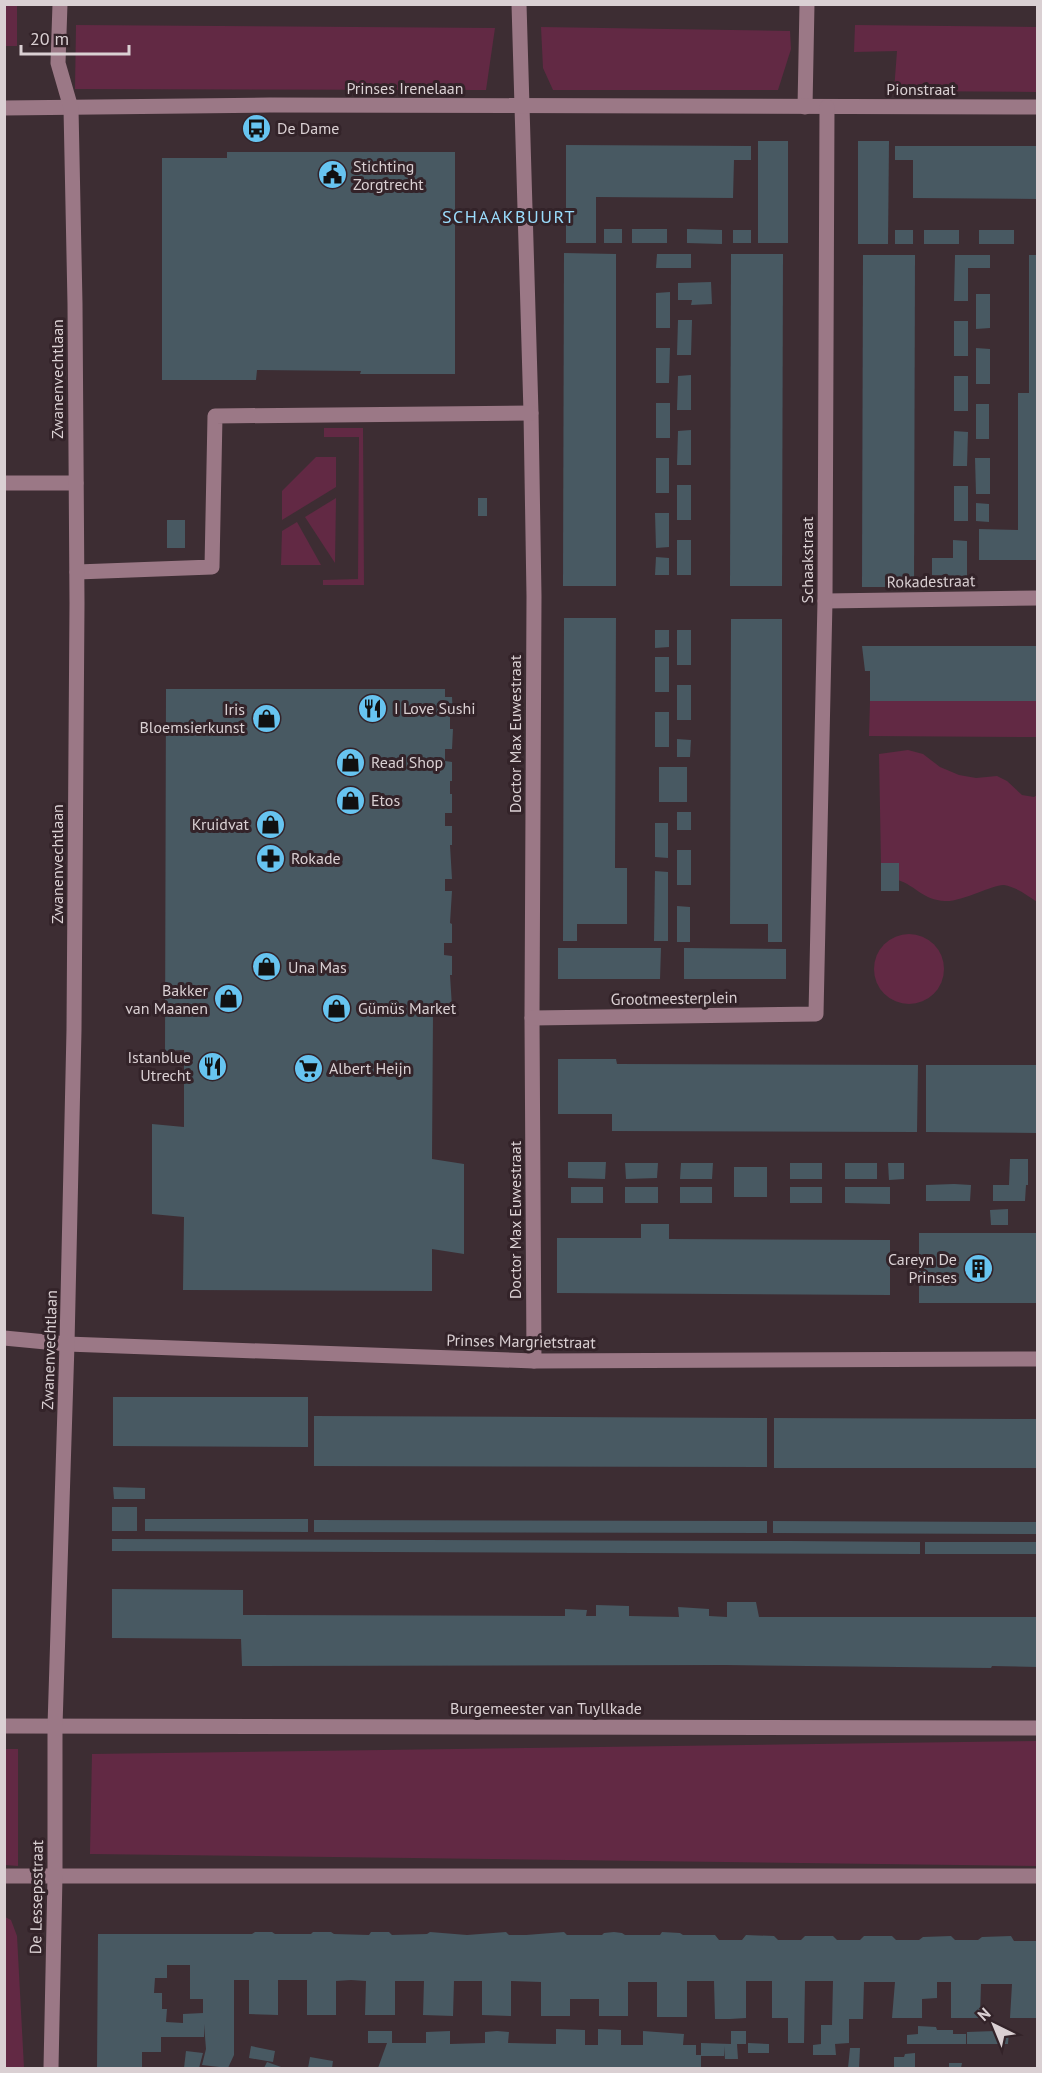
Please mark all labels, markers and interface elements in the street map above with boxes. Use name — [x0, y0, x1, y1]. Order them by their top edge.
scale bar — [21, 18, 129, 56]
text: 20 m — [30, 27, 69, 50]
street label: Prinses Irenelaan — [346, 78, 464, 98]
street label: Pionstraat — [886, 79, 956, 99]
bus stop icon: De Dame — [240, 112, 272, 144]
place label: De Dame — [277, 118, 339, 138]
place label: Stichting Zorgtrecht — [353, 156, 424, 194]
public building icon: Stichting Zorgtrecht — [316, 159, 348, 191]
district label: SCHAAKBUURT — [442, 205, 576, 228]
street label: Zwanenvechtlaan — [47, 319, 67, 439]
street label: Schaakstraat — [797, 516, 817, 603]
street label: Rokadestraat — [887, 570, 976, 592]
street label: Doctor Max Euwestraat — [505, 654, 525, 813]
restaurant icon: I Love Sushi — [357, 692, 389, 724]
place label: I Love Sushi — [394, 698, 475, 718]
place label: Iris Bloemsierkunst — [139, 699, 246, 737]
shop icon: Iris Bloemsierkunst — [250, 702, 282, 734]
shop icon: Read Shop — [334, 746, 366, 778]
place label: Read Shop — [371, 752, 443, 772]
shop icon: Etos — [334, 784, 366, 816]
place label: Etos — [371, 790, 400, 810]
street label: Zwanenvechtlaan — [47, 804, 67, 924]
shop icon: Kruidvat — [254, 808, 286, 840]
place label: Kruidvat — [192, 814, 250, 834]
pharmacy icon: Rokade — [254, 842, 286, 874]
place label: Rokade — [291, 848, 341, 868]
shop icon: Una Mas — [251, 951, 283, 983]
place label: Una Mas — [288, 957, 347, 977]
place label: Bakker van Maanen — [125, 980, 209, 1018]
shop icon: Bakker van Maanen — [213, 983, 245, 1015]
street label: Grootmeesterplein — [610, 987, 738, 1009]
shop icon: Gümüs Market — [321, 992, 353, 1024]
place label: Gümüs Market — [358, 998, 457, 1018]
place label: Istanblue Utrecht — [127, 1047, 192, 1085]
restaurant icon: Istanblue Utrecht — [196, 1050, 228, 1082]
supermarket icon: Albert Heijn — [292, 1052, 324, 1084]
place label: Albert Heijn — [329, 1058, 412, 1078]
street label: Doctor Max Euwestraat — [505, 1140, 525, 1299]
place label: Careyn De Prinses — [888, 1249, 957, 1287]
building icon: Careyn De Prinses — [962, 1252, 994, 1284]
street label: Zwanenvechtlaan — [37, 1290, 61, 1410]
street label: Prinses Margrietstraat — [446, 1330, 597, 1352]
street label: Burgemeester van Tuyllkade — [450, 1698, 642, 1718]
street label: De Lessepsstraat — [25, 1839, 47, 1954]
north arrow — [964, 1995, 1024, 2055]
text: N — [973, 2003, 994, 2025]

